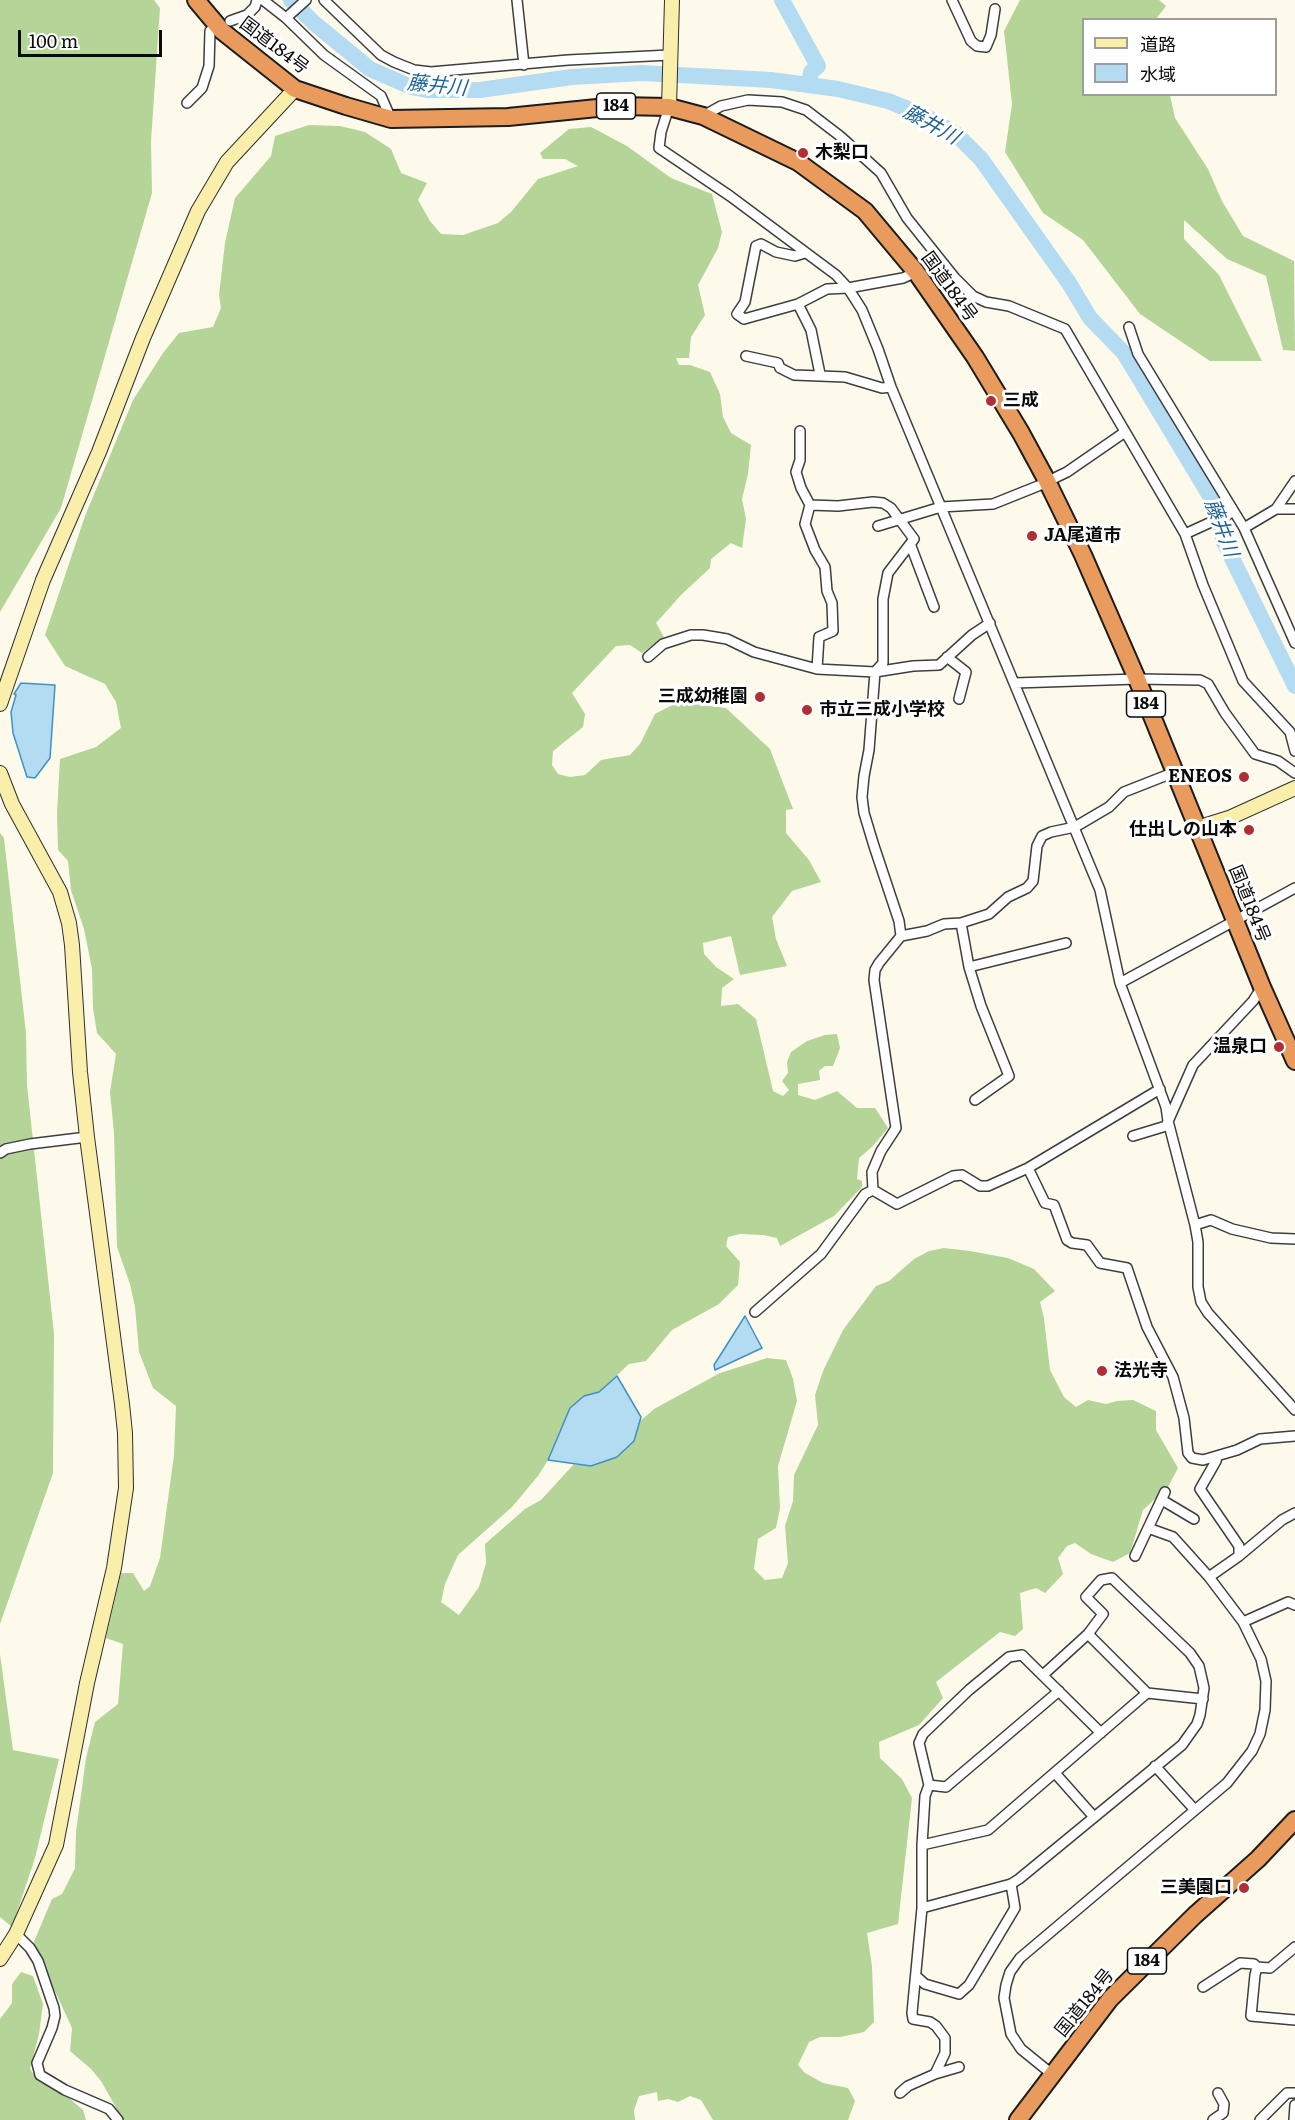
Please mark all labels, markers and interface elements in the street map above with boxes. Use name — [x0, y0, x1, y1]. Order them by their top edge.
street label: 国道184号 — [235, 13, 313, 79]
scale bar — [21, 18, 165, 56]
legend — [1082, 18, 1277, 96]
text: 100 m — [29, 27, 78, 54]
text: 道路 — [1140, 30, 1176, 57]
text: 水域 — [1140, 60, 1176, 87]
water label: 藤井川 — [406, 71, 468, 101]
road number: 184 — [596, 93, 636, 119]
water label: 藤井川 — [899, 100, 963, 150]
place label: 木梨口 — [815, 142, 869, 164]
marker: 木梨口 — [796, 146, 810, 160]
street label: 国道184号 — [916, 248, 982, 326]
place label: 三成 — [1003, 390, 1039, 412]
marker: 三成 — [984, 394, 998, 408]
water label: 藤井川 — [1199, 496, 1243, 560]
place label: JA尾道市 — [1044, 525, 1121, 547]
marker: JA尾道市 — [1025, 529, 1039, 543]
place label: 三成幼稚園 — [658, 686, 748, 708]
marker: 三成幼稚園 — [753, 690, 767, 704]
road number: 184 — [1126, 691, 1166, 717]
place label: 市立三成小学校 — [819, 699, 945, 721]
marker: 市立三成小学校 — [800, 703, 814, 717]
place label: ENEOS — [1168, 766, 1232, 788]
marker: ENEOS — [1237, 770, 1251, 784]
place label: 仕出しの山本 — [1129, 819, 1237, 841]
marker: 仕出しの山本 — [1242, 823, 1256, 837]
street label: 国道184号 — [1224, 862, 1274, 946]
place label: 温泉口 — [1213, 1036, 1267, 1058]
marker: 温泉口 — [1272, 1040, 1286, 1054]
place label: 法光寺 — [1114, 1360, 1168, 1382]
marker: 法光寺 — [1095, 1364, 1109, 1378]
place label: 三美園口 — [1160, 1877, 1232, 1899]
marker: 三美園口 — [1237, 1881, 1251, 1895]
road number: 184 — [1128, 1948, 1166, 1974]
street label: 国道184号 — [1051, 1965, 1119, 2041]

